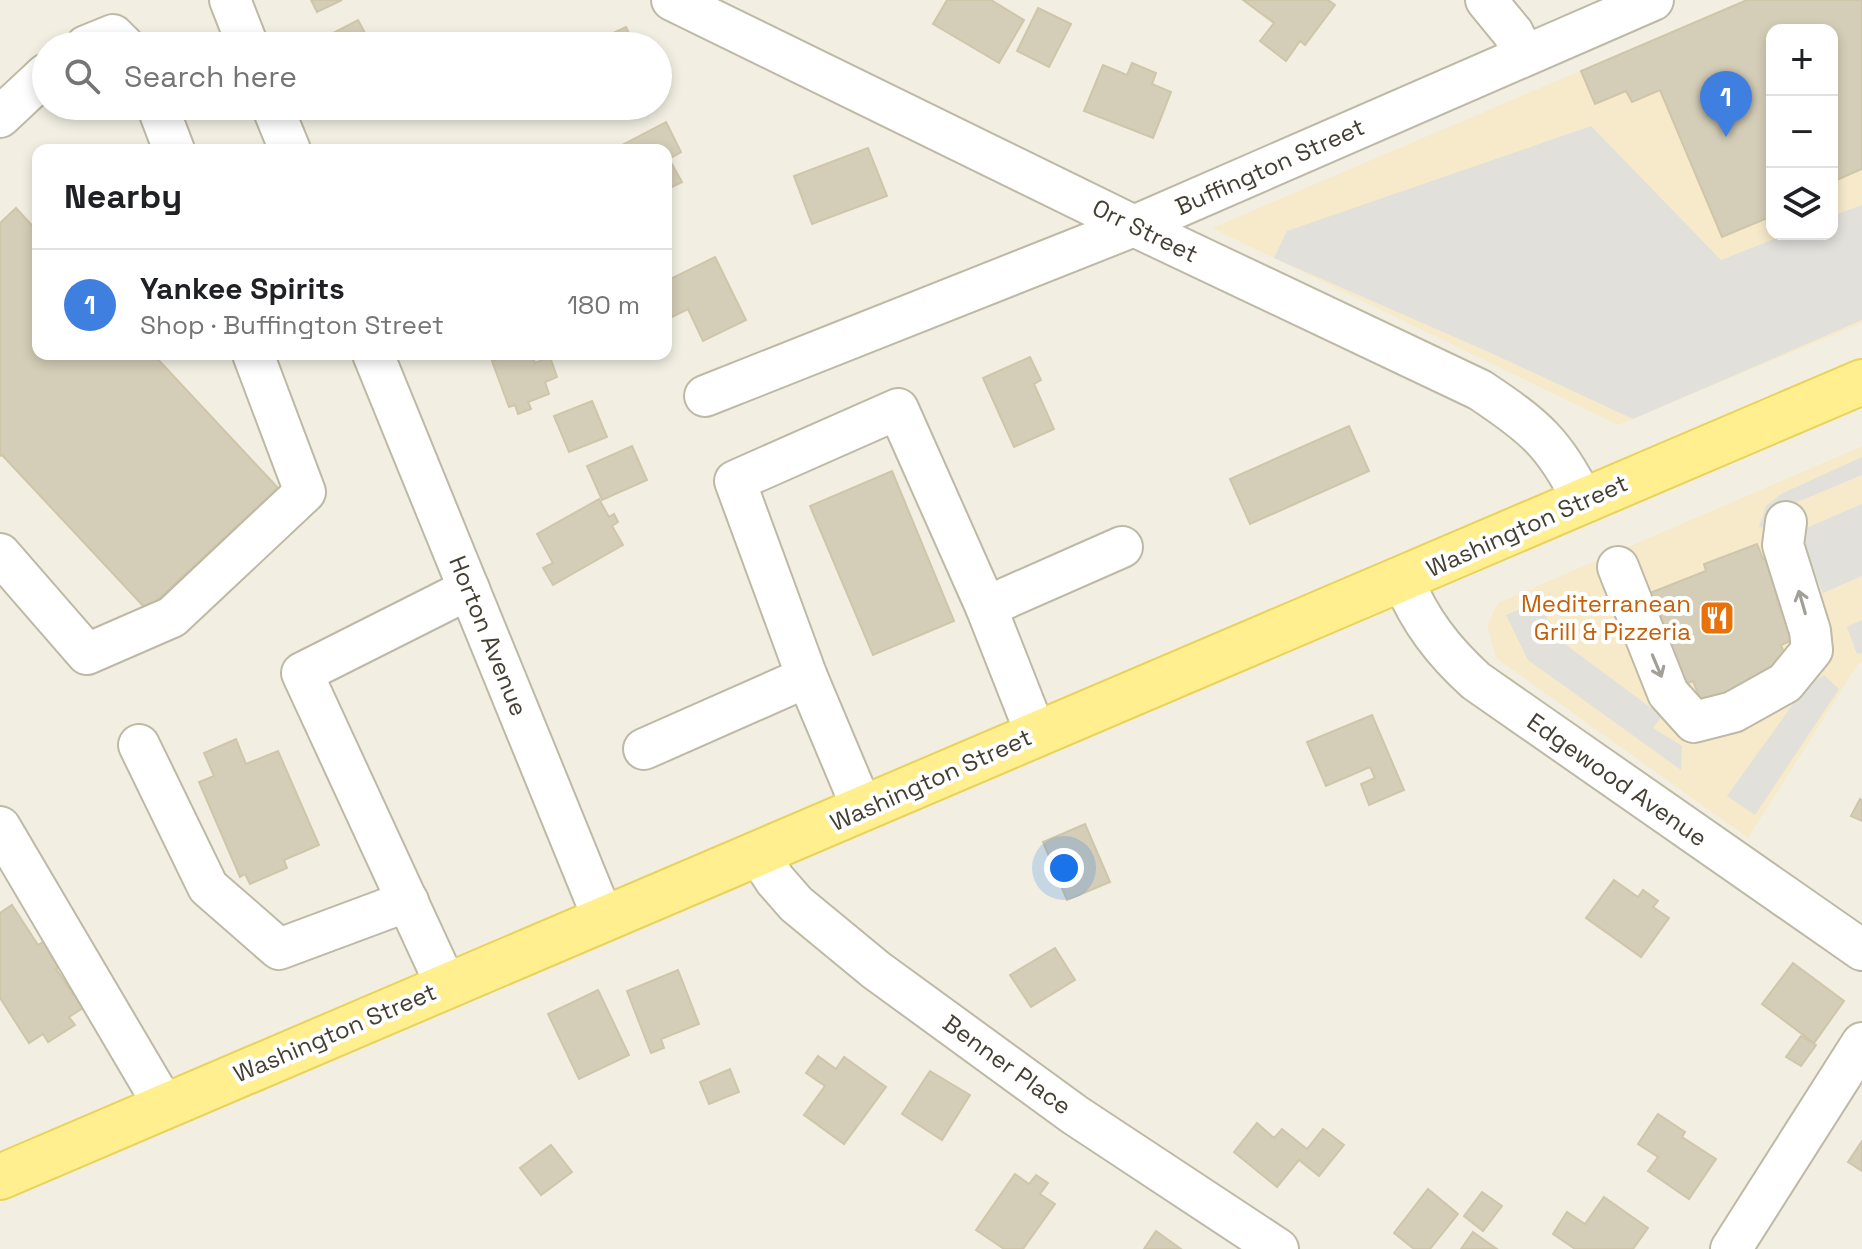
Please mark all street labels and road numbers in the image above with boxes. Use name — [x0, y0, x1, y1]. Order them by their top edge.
street label: Buffington Street — [1170, 111, 1369, 222]
street label: Orr Street — [1087, 192, 1203, 269]
street label: Washington Street — [1421, 467, 1632, 584]
street label: Horton Avenue — [442, 551, 535, 721]
street label: Edgewood Avenue — [1521, 706, 1713, 853]
street label: Washington Street — [825, 721, 1036, 838]
street label: Washington Street — [229, 976, 441, 1089]
street label: Benner Place — [937, 1008, 1078, 1122]

